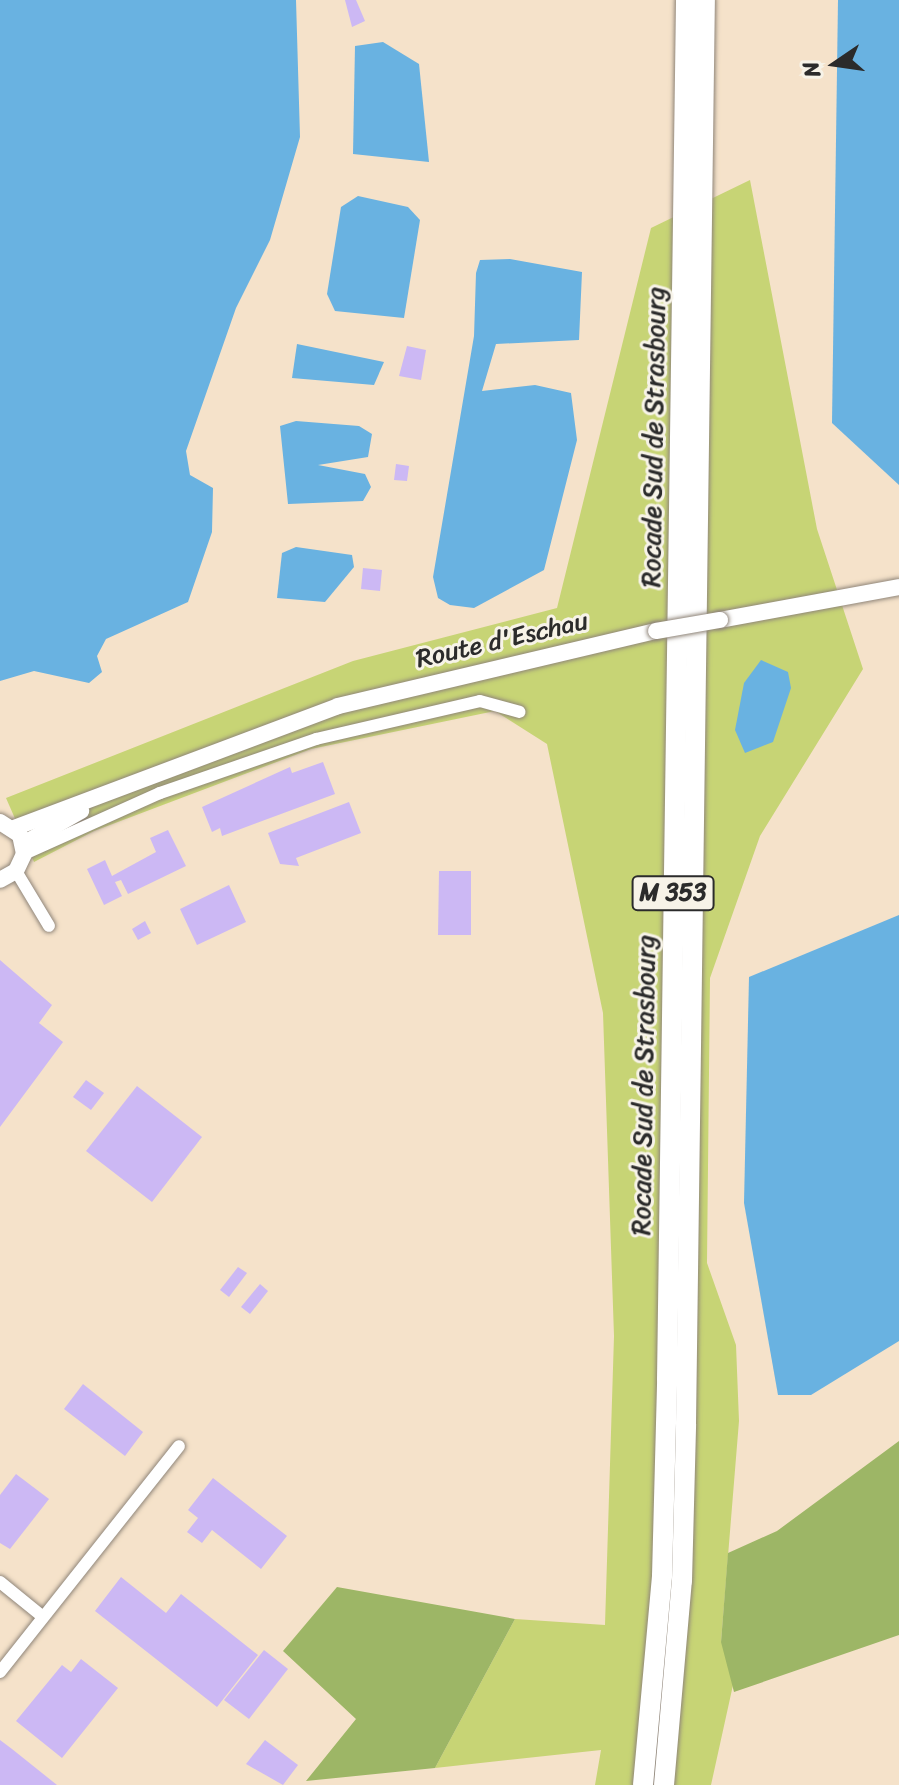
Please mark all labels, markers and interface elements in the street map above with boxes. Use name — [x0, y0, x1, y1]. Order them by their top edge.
north arrow — [795, 24, 875, 104]
text: N — [790, 58, 832, 81]
street label: Rocade Sud de Strasbourg — [636, 287, 672, 587]
street label: Route d'Eschau — [412, 605, 592, 675]
road number: M 353 — [631, 873, 715, 913]
street label: Rocade Sud de Strasbourg — [626, 935, 662, 1235]

